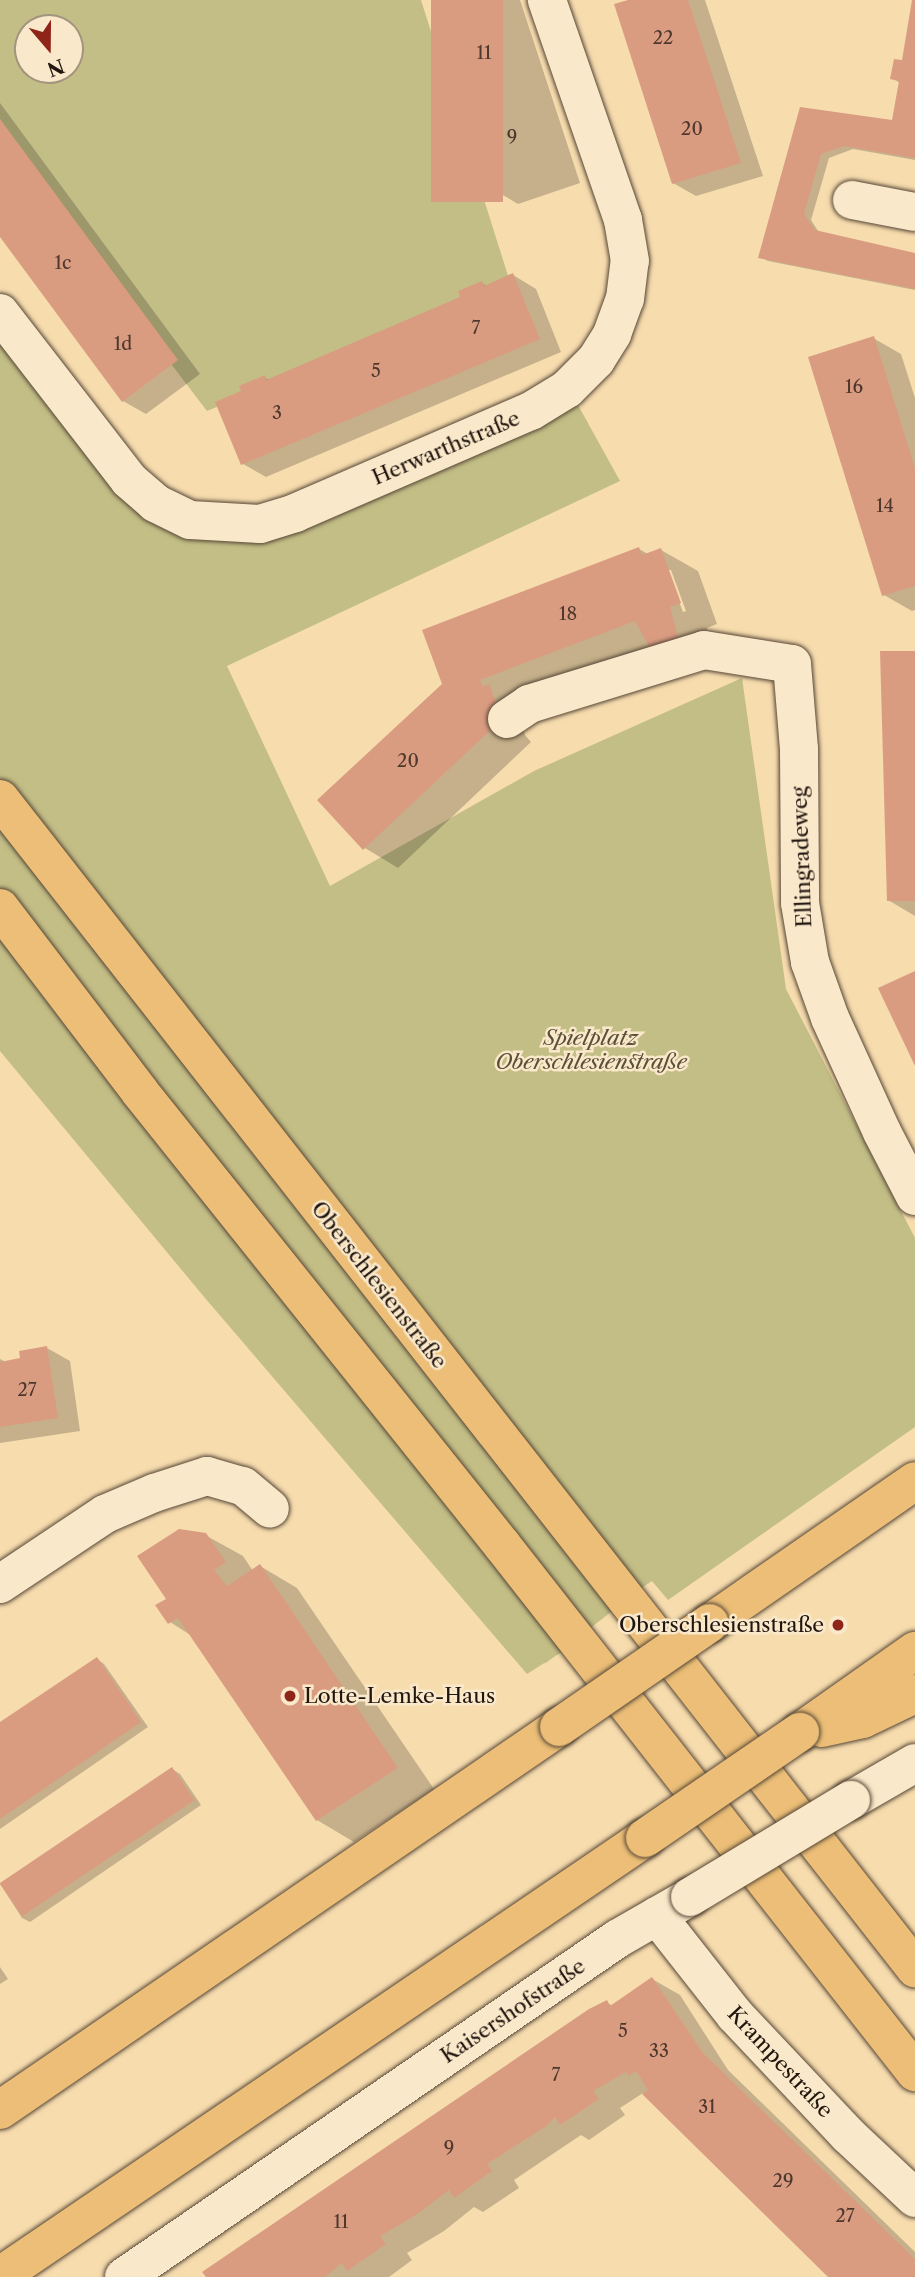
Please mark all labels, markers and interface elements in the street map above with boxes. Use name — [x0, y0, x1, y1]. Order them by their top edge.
north arrow — [14, 14, 84, 84]
house number: 22 — [653, 27, 673, 49]
house number: 11 — [476, 42, 492, 64]
text: N — [44, 54, 67, 81]
house number: 20 — [681, 118, 703, 140]
house number: 9 — [507, 126, 517, 148]
house number: 1c — [54, 252, 72, 274]
house number: 7 — [472, 317, 480, 339]
house number: 1d — [114, 333, 132, 355]
house number: 5 — [371, 360, 381, 382]
house number: 16 — [845, 376, 863, 398]
house number: 3 — [272, 402, 282, 424]
street label: Herwarthstraße — [368, 406, 524, 490]
house number: 14 — [876, 495, 894, 517]
house number: 18 — [559, 603, 577, 625]
house number: 20 — [397, 750, 419, 772]
street label: Ellingradeweg — [787, 786, 817, 928]
park label: Spielplatz Oberschlesienstraße — [495, 1025, 687, 1075]
street label: Oberschlesienstraße — [306, 1196, 452, 1374]
house number: 27 — [17, 1379, 37, 1401]
place label: Oberschlesienstraße — [619, 1612, 824, 1638]
marker: Oberschlesienstraße — [830, 1617, 846, 1633]
place label: Lotte-Lemke-Haus — [304, 1683, 495, 1709]
marker: Lotte-Lemke-Haus — [282, 1688, 298, 1704]
street label: Kaisershofstraße — [436, 1953, 590, 2069]
street label: Krampestraße — [722, 2001, 838, 2123]
house number: 5 — [618, 2020, 628, 2042]
house number: 33 — [649, 2040, 669, 2062]
house number: 7 — [552, 2064, 560, 2086]
house number: 31 — [698, 2096, 716, 2118]
house number: 9 — [444, 2137, 454, 2159]
house number: 29 — [773, 2170, 793, 2192]
house number: 27 — [835, 2205, 855, 2227]
house number: 11 — [333, 2211, 349, 2233]

